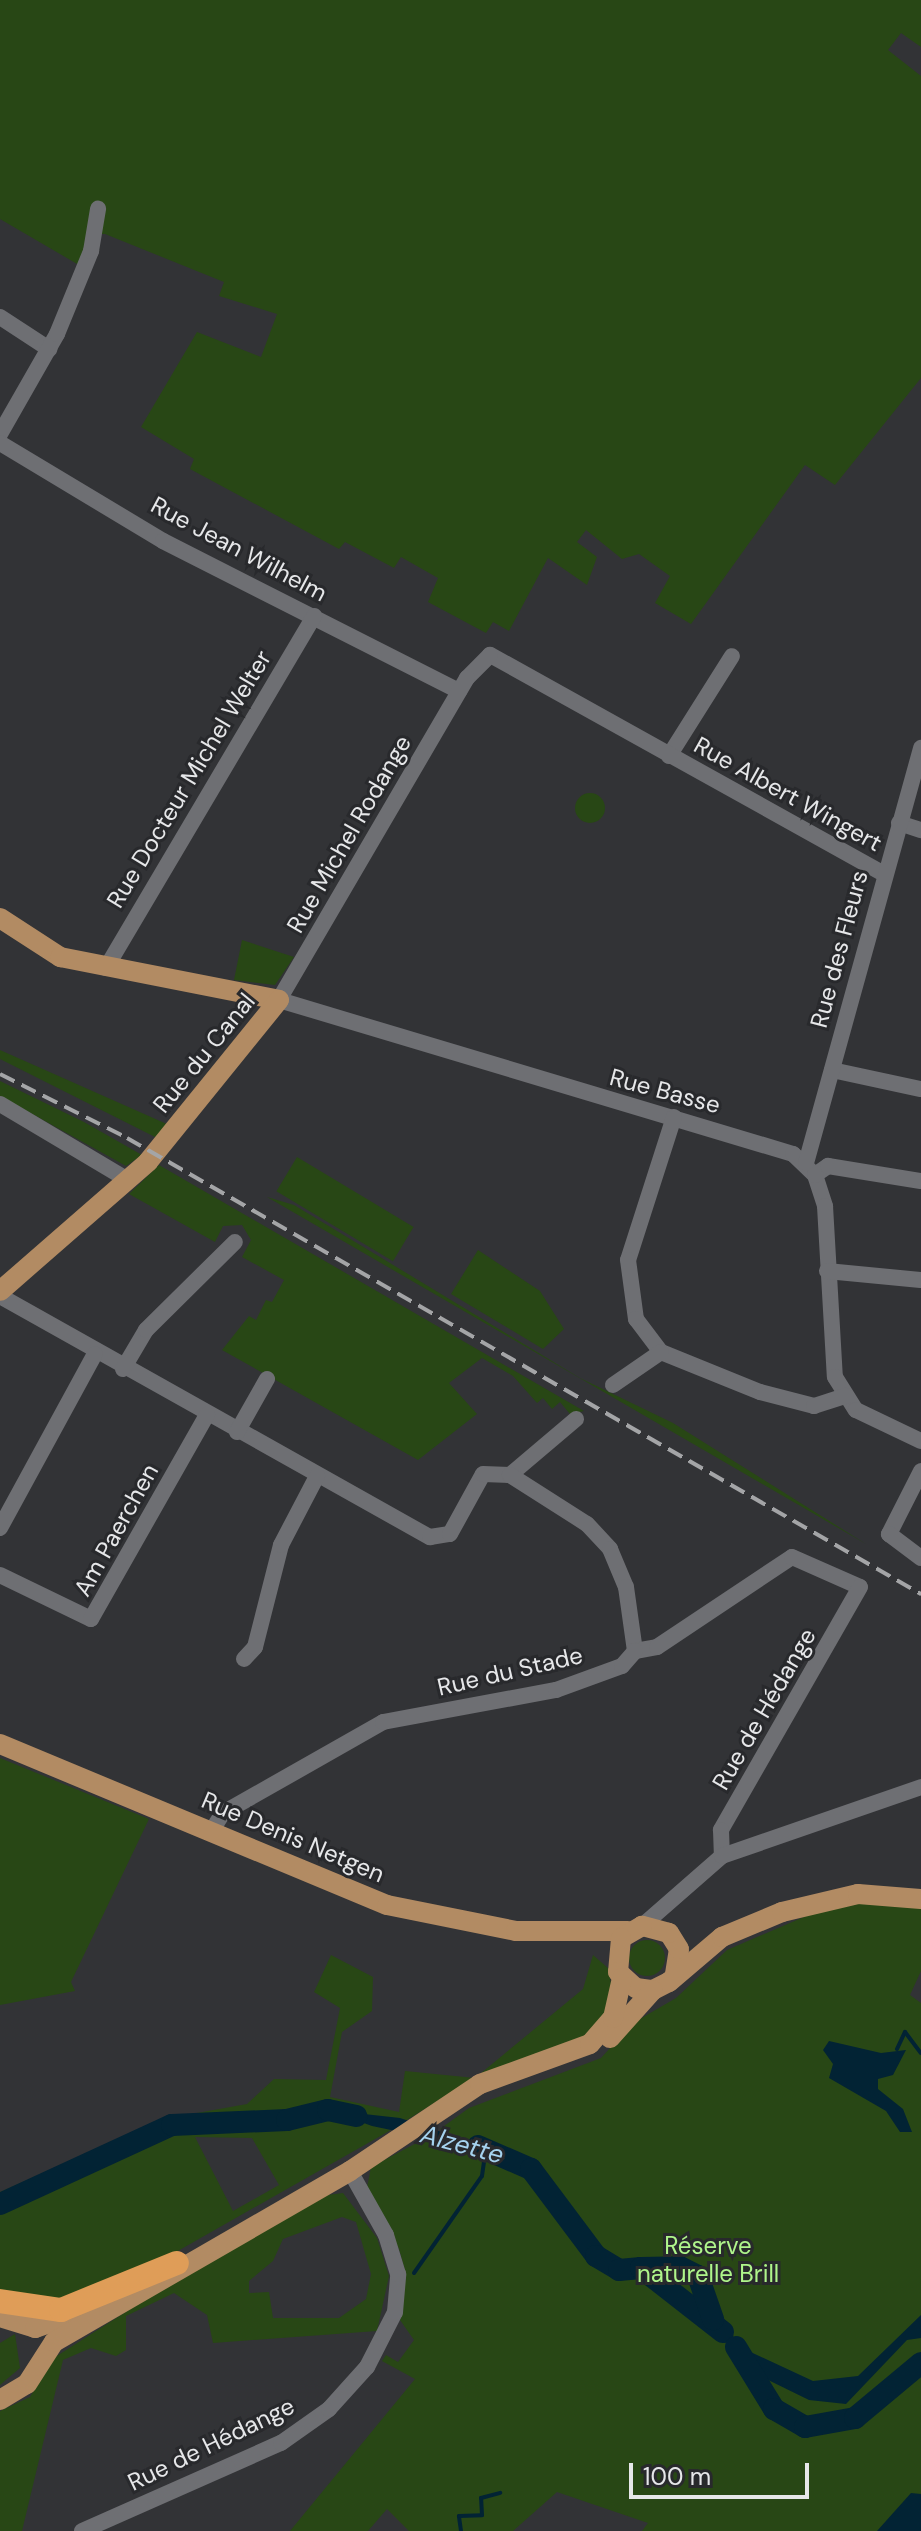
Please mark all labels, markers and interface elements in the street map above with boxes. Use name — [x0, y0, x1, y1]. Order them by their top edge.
street label: Rue Jean Wilhelm — [146, 490, 332, 608]
street label: Rue Docteur Michel Welter — [101, 645, 277, 913]
street label: Rue Michel Rodange — [281, 730, 417, 938]
street label: Rue Albert Wingert — [689, 730, 887, 858]
street label: Rue des Fleurs — [804, 867, 874, 1031]
street label: Rue du Canal — [147, 987, 261, 1119]
street label: Rue Basse — [607, 1062, 723, 1120]
street label: Am Paerchen — [68, 1459, 164, 1601]
street label: Rue de Hédange — [706, 1623, 822, 1795]
street label: Rue du Stade — [435, 1640, 585, 1702]
street label: Rue Denis Netgen — [197, 1786, 389, 1888]
water label: Alzette — [417, 2119, 507, 2171]
park label: Réserve naturelle Brill — [637, 2232, 779, 2288]
street label: Rue de Hédange — [123, 2391, 299, 2497]
scale bar — [633, 2447, 813, 2497]
text: 100 m — [643, 2461, 711, 2492]

